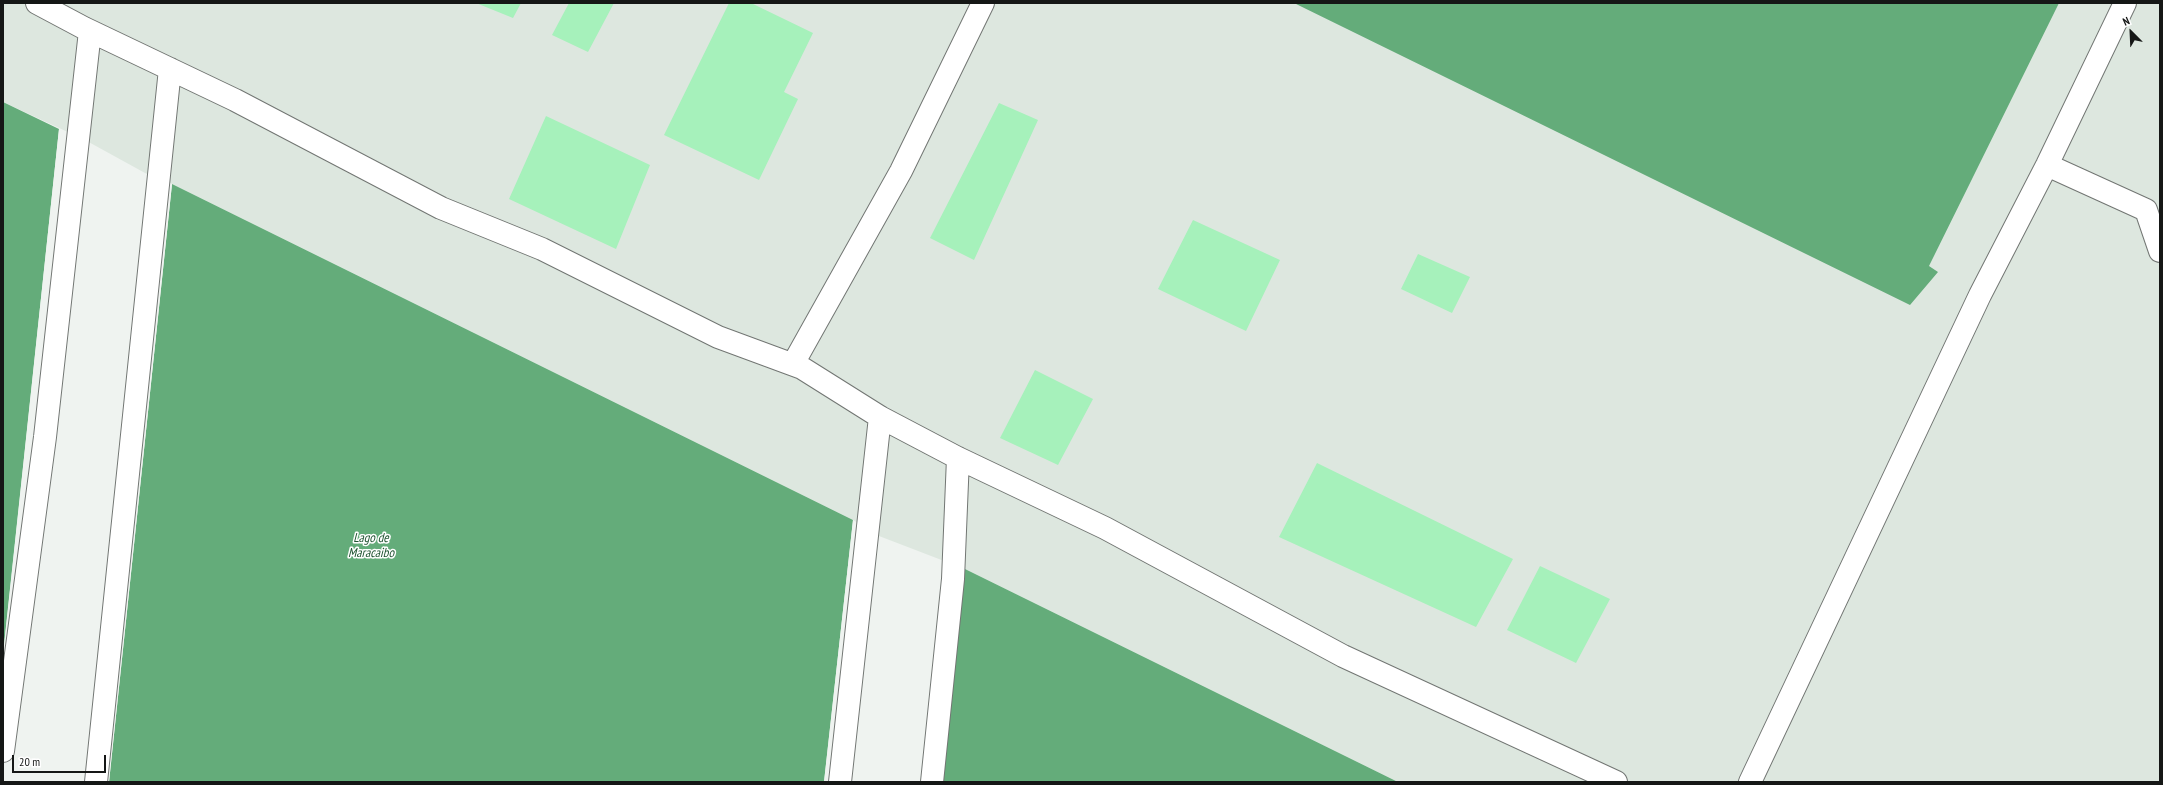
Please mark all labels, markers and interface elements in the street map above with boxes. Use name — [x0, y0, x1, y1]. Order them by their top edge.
north arrow — [2111, 12, 2151, 52]
text: N — [2121, 13, 2132, 29]
water label: Lago de Maracaibo — [348, 530, 394, 561]
scale bar — [14, 747, 108, 773]
text: 20 m — [19, 754, 40, 769]

